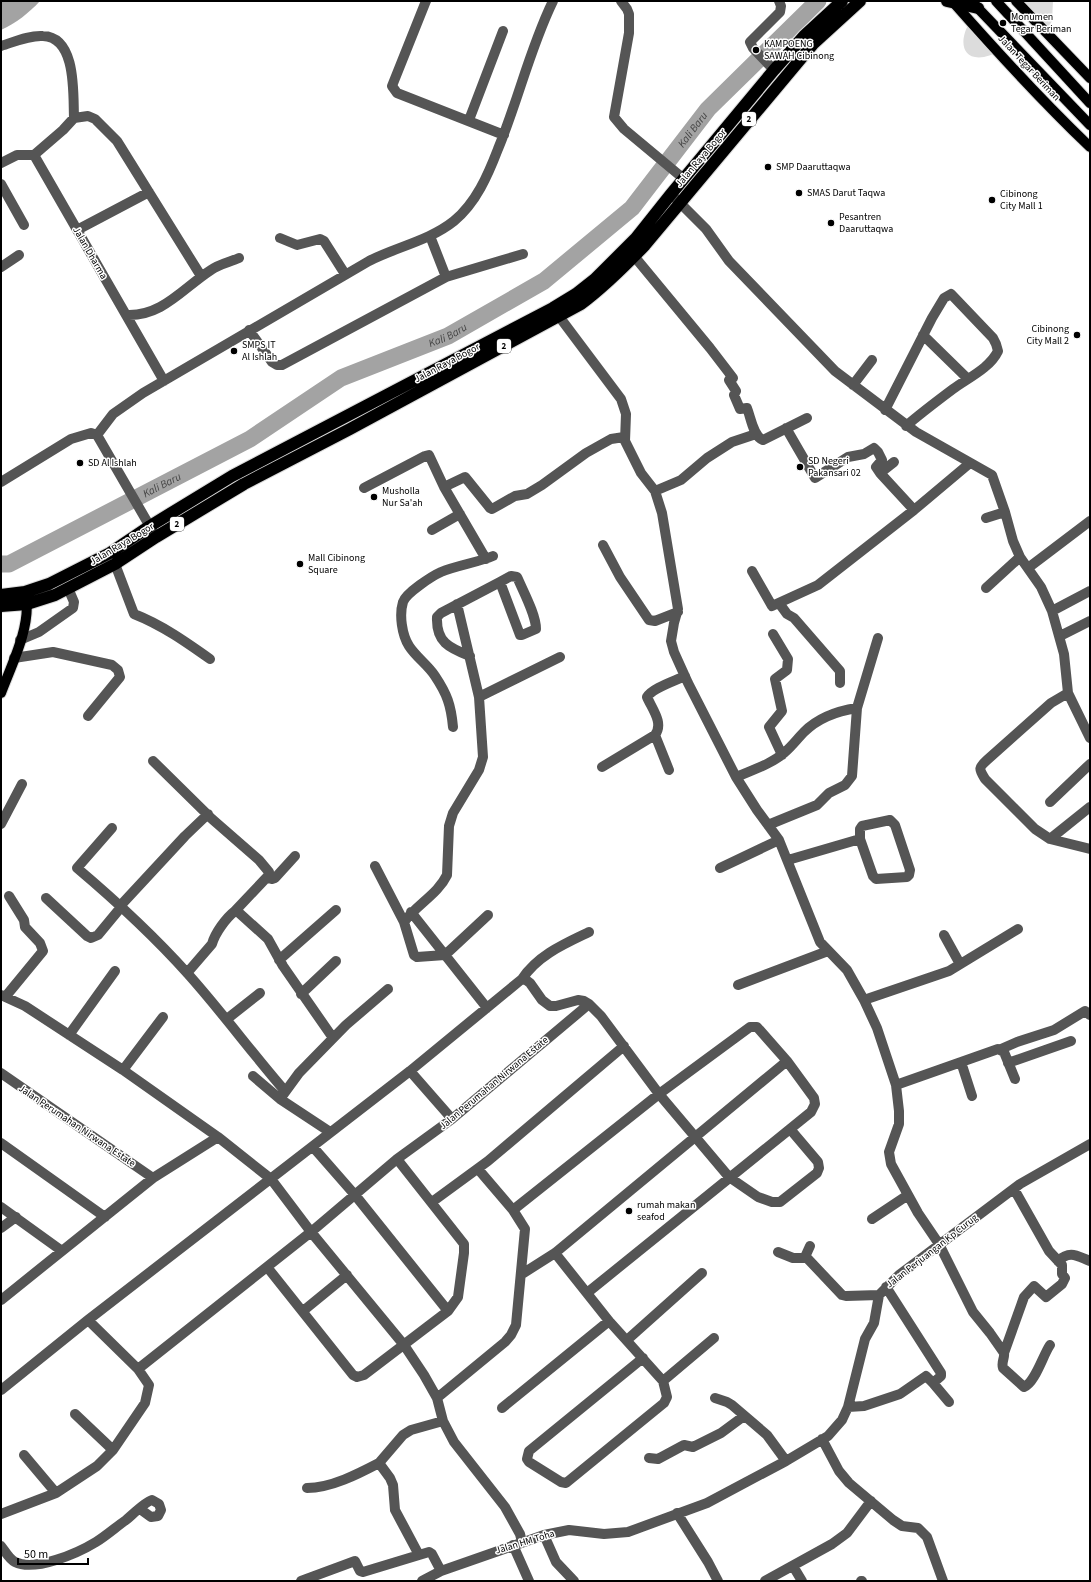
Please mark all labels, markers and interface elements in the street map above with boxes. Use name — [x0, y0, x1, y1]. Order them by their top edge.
place label: Monumen Tegar Beriman — [1011, 10, 1072, 36]
marker: Monumen Tegar Beriman — [998, 18, 1008, 28]
street label: Jalan Tegar Beriman — [995, 32, 1063, 104]
place label: KAMPOENG SAWAH Cibinong — [764, 37, 834, 63]
marker: KAMPOENG SAWAH Cibinong — [751, 45, 761, 55]
water label: Kali Baru — [674, 108, 711, 150]
road number: 2 — [742, 112, 756, 126]
street label: Jalan Raya Bogor — [672, 125, 730, 190]
place label: SMP Daaruttaqwa — [776, 160, 850, 174]
marker: SMP Daaruttaqwa — [763, 162, 773, 172]
place label: SMAS Darut Taqwa — [807, 186, 885, 200]
place label: Cibinong City Mall 1 — [1000, 187, 1043, 213]
marker: SMAS Darut Taqwa — [794, 188, 804, 198]
marker: Cibinong City Mall 1 — [987, 195, 997, 205]
place label: Pesantren Daaruttaqwa — [839, 210, 893, 236]
marker: Pesantren Daaruttaqwa — [826, 218, 836, 228]
street label: Jalan Dharma — [69, 224, 111, 282]
water label: Kali Baru — [426, 319, 470, 350]
place label: Cibinong City Mall 2 — [1026, 322, 1069, 348]
marker: Cibinong City Mall 2 — [1072, 330, 1082, 340]
place label: SMPS IT Al Ishlah — [242, 338, 277, 364]
road number: 2 — [497, 339, 511, 353]
street label: Jalan Raya Bogor — [412, 340, 483, 386]
marker: SMPS IT Al Ishlah — [229, 346, 239, 356]
place label: SD Negeri Pakansari 02 — [808, 454, 861, 480]
place label: SD Al Ishlah — [88, 456, 137, 470]
marker: SD Al Ishlah — [75, 458, 85, 468]
marker: SD Negeri Pakansari 02 — [795, 462, 805, 472]
water label: Kali Baru — [140, 469, 184, 501]
place label: Musholla Nur Sa'ah — [382, 484, 423, 510]
marker: Musholla Nur Sa'ah — [369, 492, 379, 502]
road number: 2 — [170, 517, 184, 531]
street label: Jalan Raya Bogor — [87, 519, 157, 569]
place label: Mall Cibinong Square — [308, 551, 365, 577]
marker: Mall Cibinong Square — [295, 559, 305, 569]
street label: Jalan Perumahan Nirwana Estate — [437, 1033, 551, 1133]
street label: Jalan Perumahan Nirwana Estate — [16, 1082, 138, 1170]
place label: rumah makan seafod — [637, 1198, 695, 1224]
marker: rumah makan seafod — [624, 1206, 634, 1216]
street label: Jalan Perjuangan Kp Curug — [883, 1211, 981, 1291]
street label: Jalan HM Toha — [494, 1526, 556, 1558]
scale bar — [18, 1540, 88, 1566]
text: 50 m — [24, 1546, 48, 1563]

